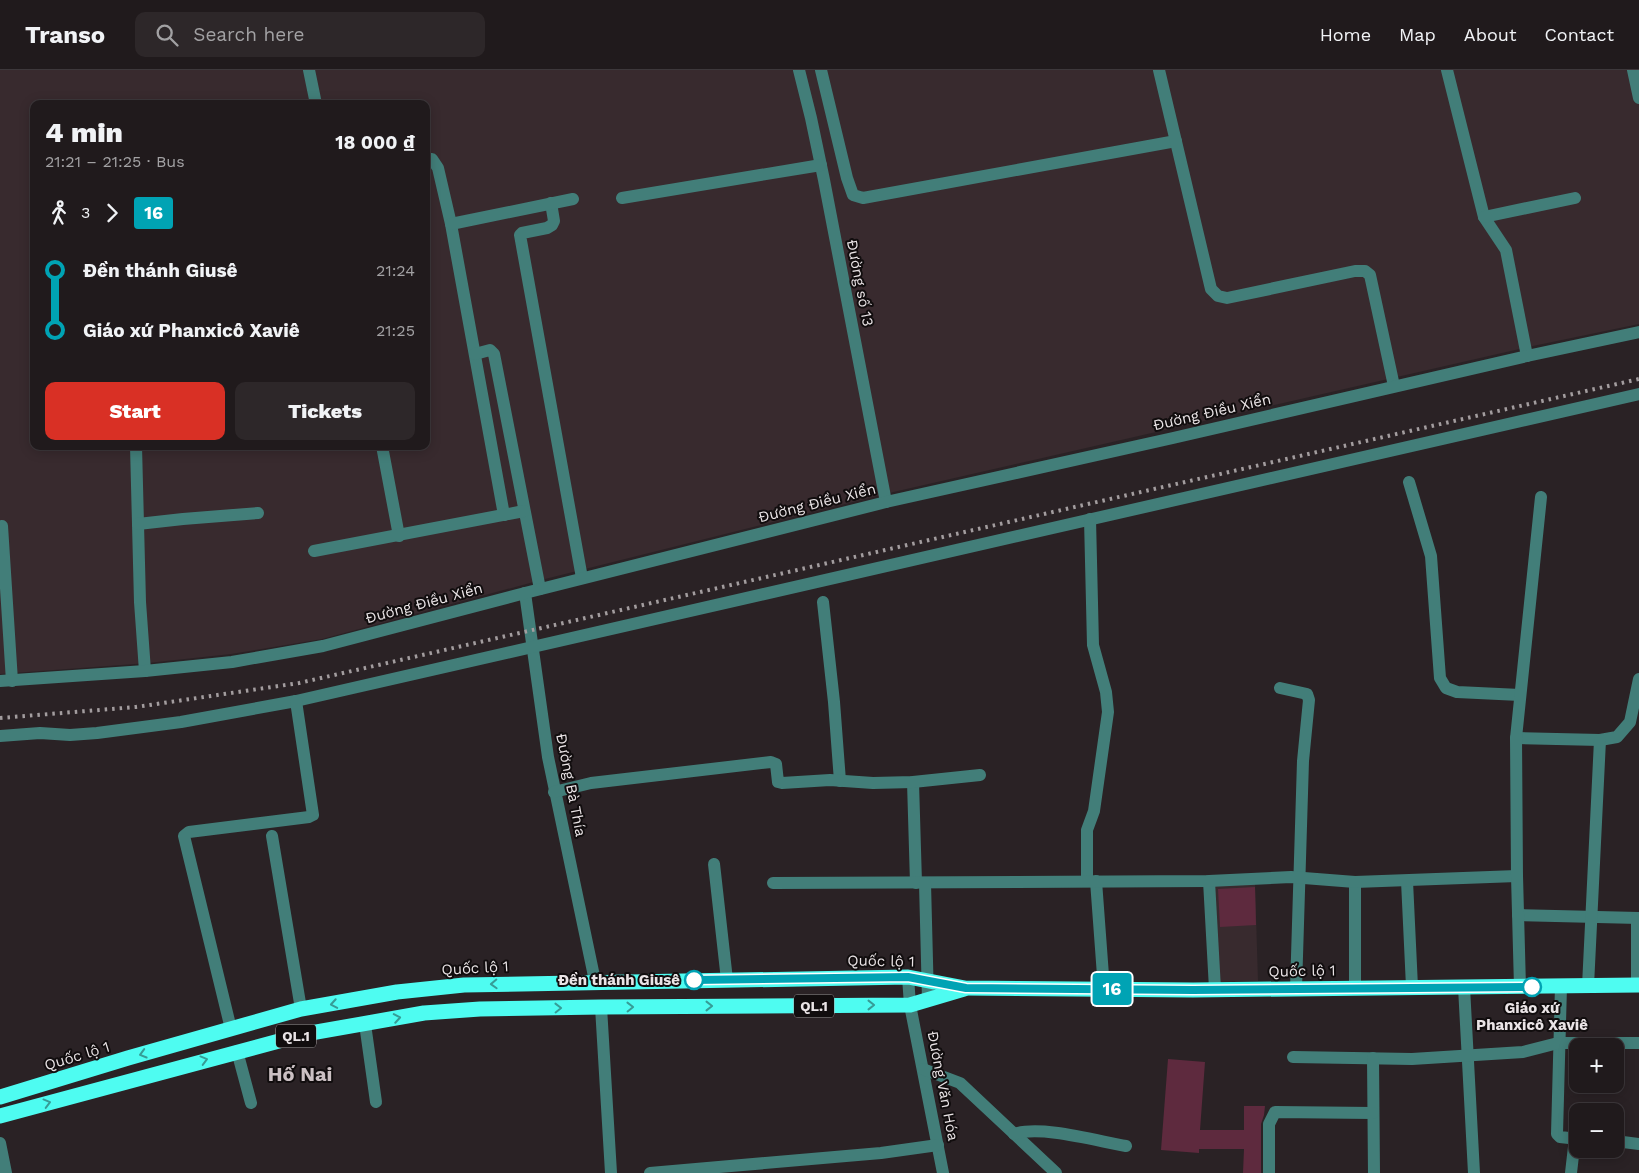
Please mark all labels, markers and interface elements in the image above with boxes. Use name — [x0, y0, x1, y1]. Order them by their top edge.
search box — [135, 12, 485, 57]
text: Transo — [25, 21, 105, 49]
icon: search — [153, 21, 181, 49]
text: Search here — [193, 23, 305, 46]
text: Home — [1320, 24, 1371, 45]
text: Map — [1399, 24, 1436, 45]
text: About — [1464, 24, 1516, 45]
text: Contact — [1544, 24, 1614, 45]
text: 4 min — [45, 116, 123, 149]
text: 18 000 ₫ — [335, 131, 415, 154]
text: 21:21 – 21:25 · Bus — [45, 152, 185, 171]
icon: walk — [45, 199, 73, 227]
icon: forward — [98, 199, 126, 227]
text: 16 — [144, 202, 163, 223]
text: 3 — [81, 203, 90, 222]
street label: Đường số 13 — [843, 238, 877, 328]
text: Đền thánh Giusê — [83, 259, 238, 282]
text: 21:24 — [376, 261, 415, 280]
text: Giáo xứ Phanxicô Xaviê — [83, 319, 300, 342]
text: 21:25 — [376, 321, 415, 340]
button: Start — [45, 382, 225, 440]
button: Tickets — [235, 382, 415, 440]
street label: Đường Điều Xiển — [1151, 390, 1273, 434]
street label: Đường Điều Xiển — [756, 480, 878, 526]
street label: Đường Điều Xiển — [363, 579, 485, 627]
street label: Đường Bà Thía — [552, 732, 590, 839]
street label: Quốc lộ 1 — [847, 951, 915, 971]
street label: Quốc lộ 1 — [441, 957, 509, 979]
street label: Quốc lộ 1 — [1268, 961, 1336, 981]
marker: Đền thánh Giusê — [684, 970, 704, 990]
place label: Đền thánh Giusê — [558, 971, 680, 989]
line badge: 16 — [1090, 973, 1134, 1005]
marker: Giáo xứ Phanxicô Xaviê — [1522, 977, 1542, 997]
text: 16 — [1103, 978, 1121, 999]
one-way arrow — [490, 979, 498, 989]
road number: QL.1 — [794, 994, 834, 1018]
one-way arrow — [329, 998, 338, 1008]
place label: Giáo xứ Phanxicô Xaviê — [1476, 999, 1588, 1034]
one-way arrow — [868, 1000, 876, 1010]
one-way arrow — [706, 1001, 713, 1011]
one-way arrow — [627, 1002, 635, 1012]
one-way arrow — [555, 1003, 563, 1013]
one-way arrow — [392, 1014, 401, 1024]
road number: QL.1 — [276, 1024, 316, 1048]
street label: Đường Văn Hóa — [924, 1030, 963, 1143]
street label: Quốc lộ 1 — [42, 1038, 112, 1074]
map controls — [1569, 1038, 1624, 1158]
button: + — [1569, 1038, 1624, 1093]
one-way arrow — [139, 1049, 148, 1059]
one-way arrow — [199, 1055, 208, 1066]
district label: Hố Nai — [268, 1062, 332, 1086]
one-way arrow — [43, 1098, 51, 1109]
button: − — [1569, 1103, 1624, 1158]

